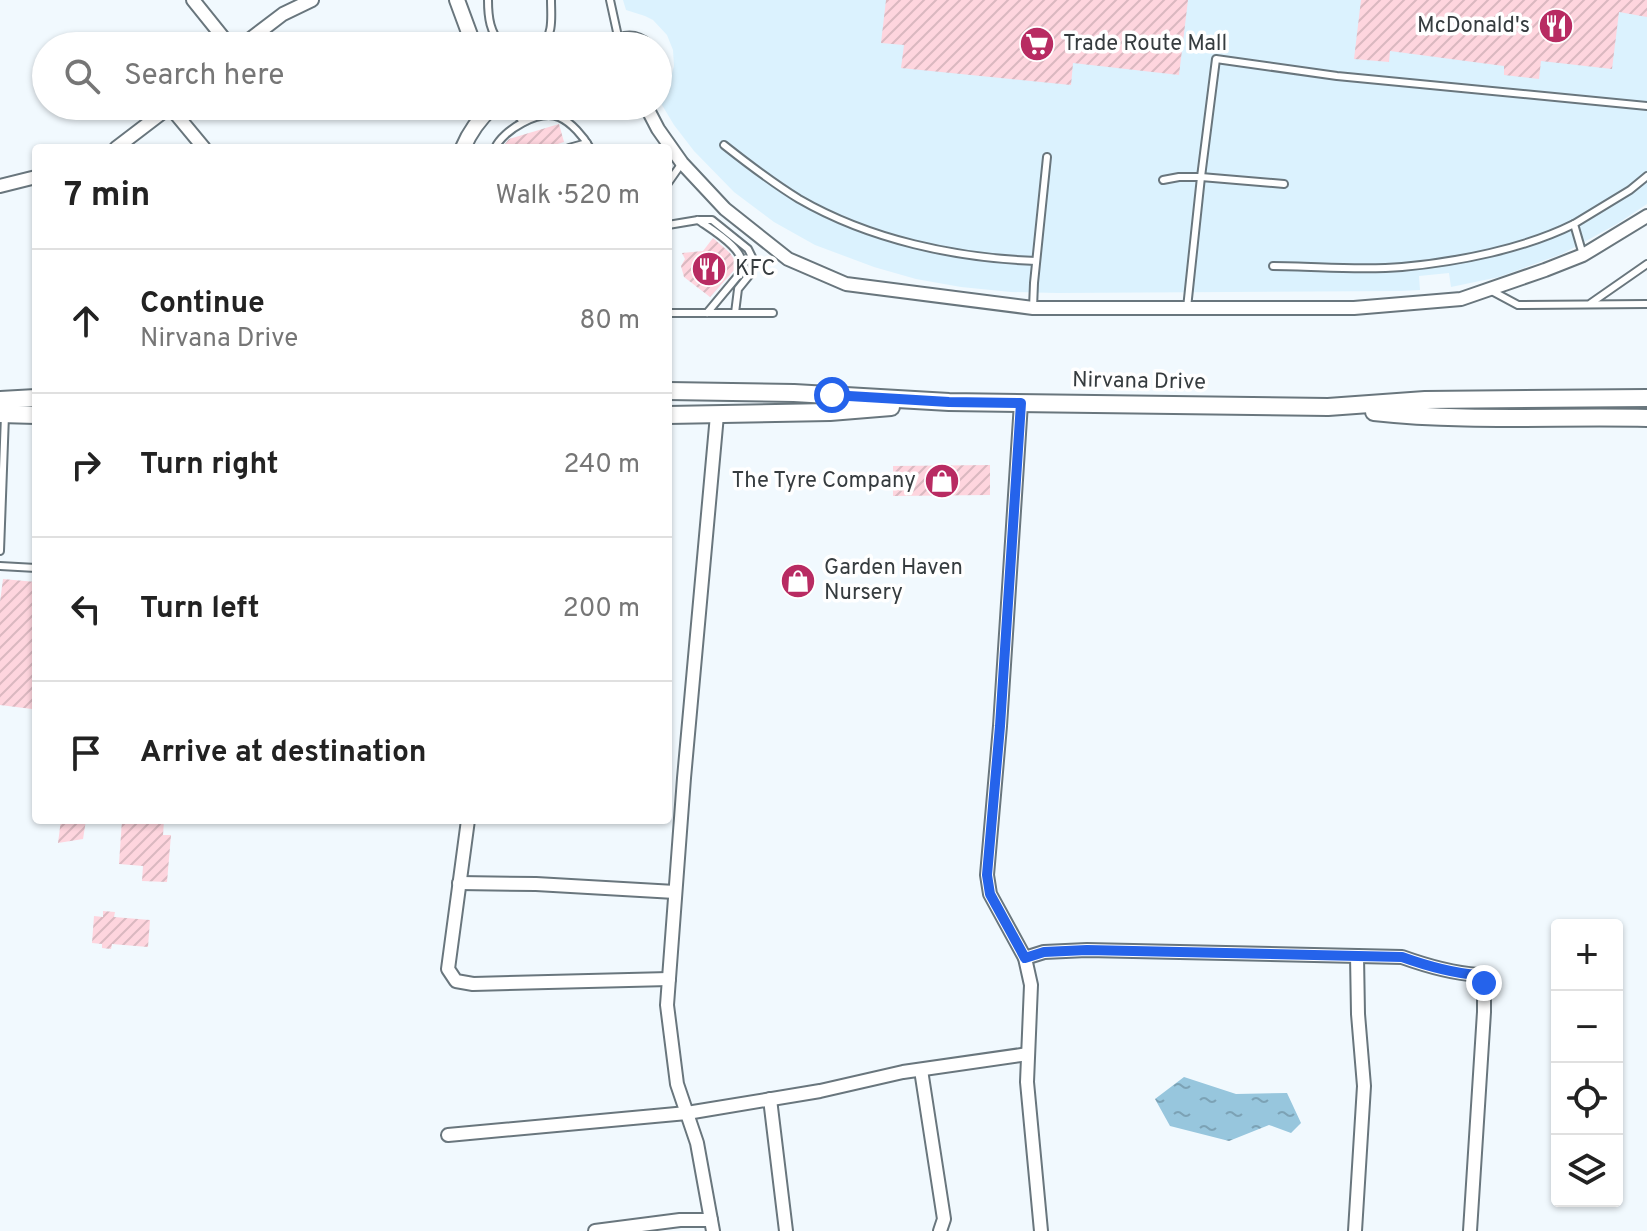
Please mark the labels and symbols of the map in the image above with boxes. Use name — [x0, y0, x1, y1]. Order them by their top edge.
restaurant icon: McDonald's — [1537, 7, 1575, 45]
place label: McDonald's — [1417, 13, 1530, 40]
supermarket icon: Trade Route Mall — [1018, 25, 1056, 63]
place label: Trade Route Mall — [1063, 31, 1227, 58]
restaurant icon: KFC — [690, 250, 728, 288]
place label: KFC — [735, 256, 775, 283]
street label: Nirvana Drive — [1072, 367, 1206, 397]
route start — [814, 377, 850, 413]
shop icon: The Tyre Company — [923, 462, 961, 500]
place label: The Tyre Company — [732, 468, 916, 495]
place label: Garden Haven Nursery — [824, 555, 963, 607]
shop icon: Garden Haven Nursery — [779, 562, 817, 600]
route end — [1466, 965, 1502, 1001]

